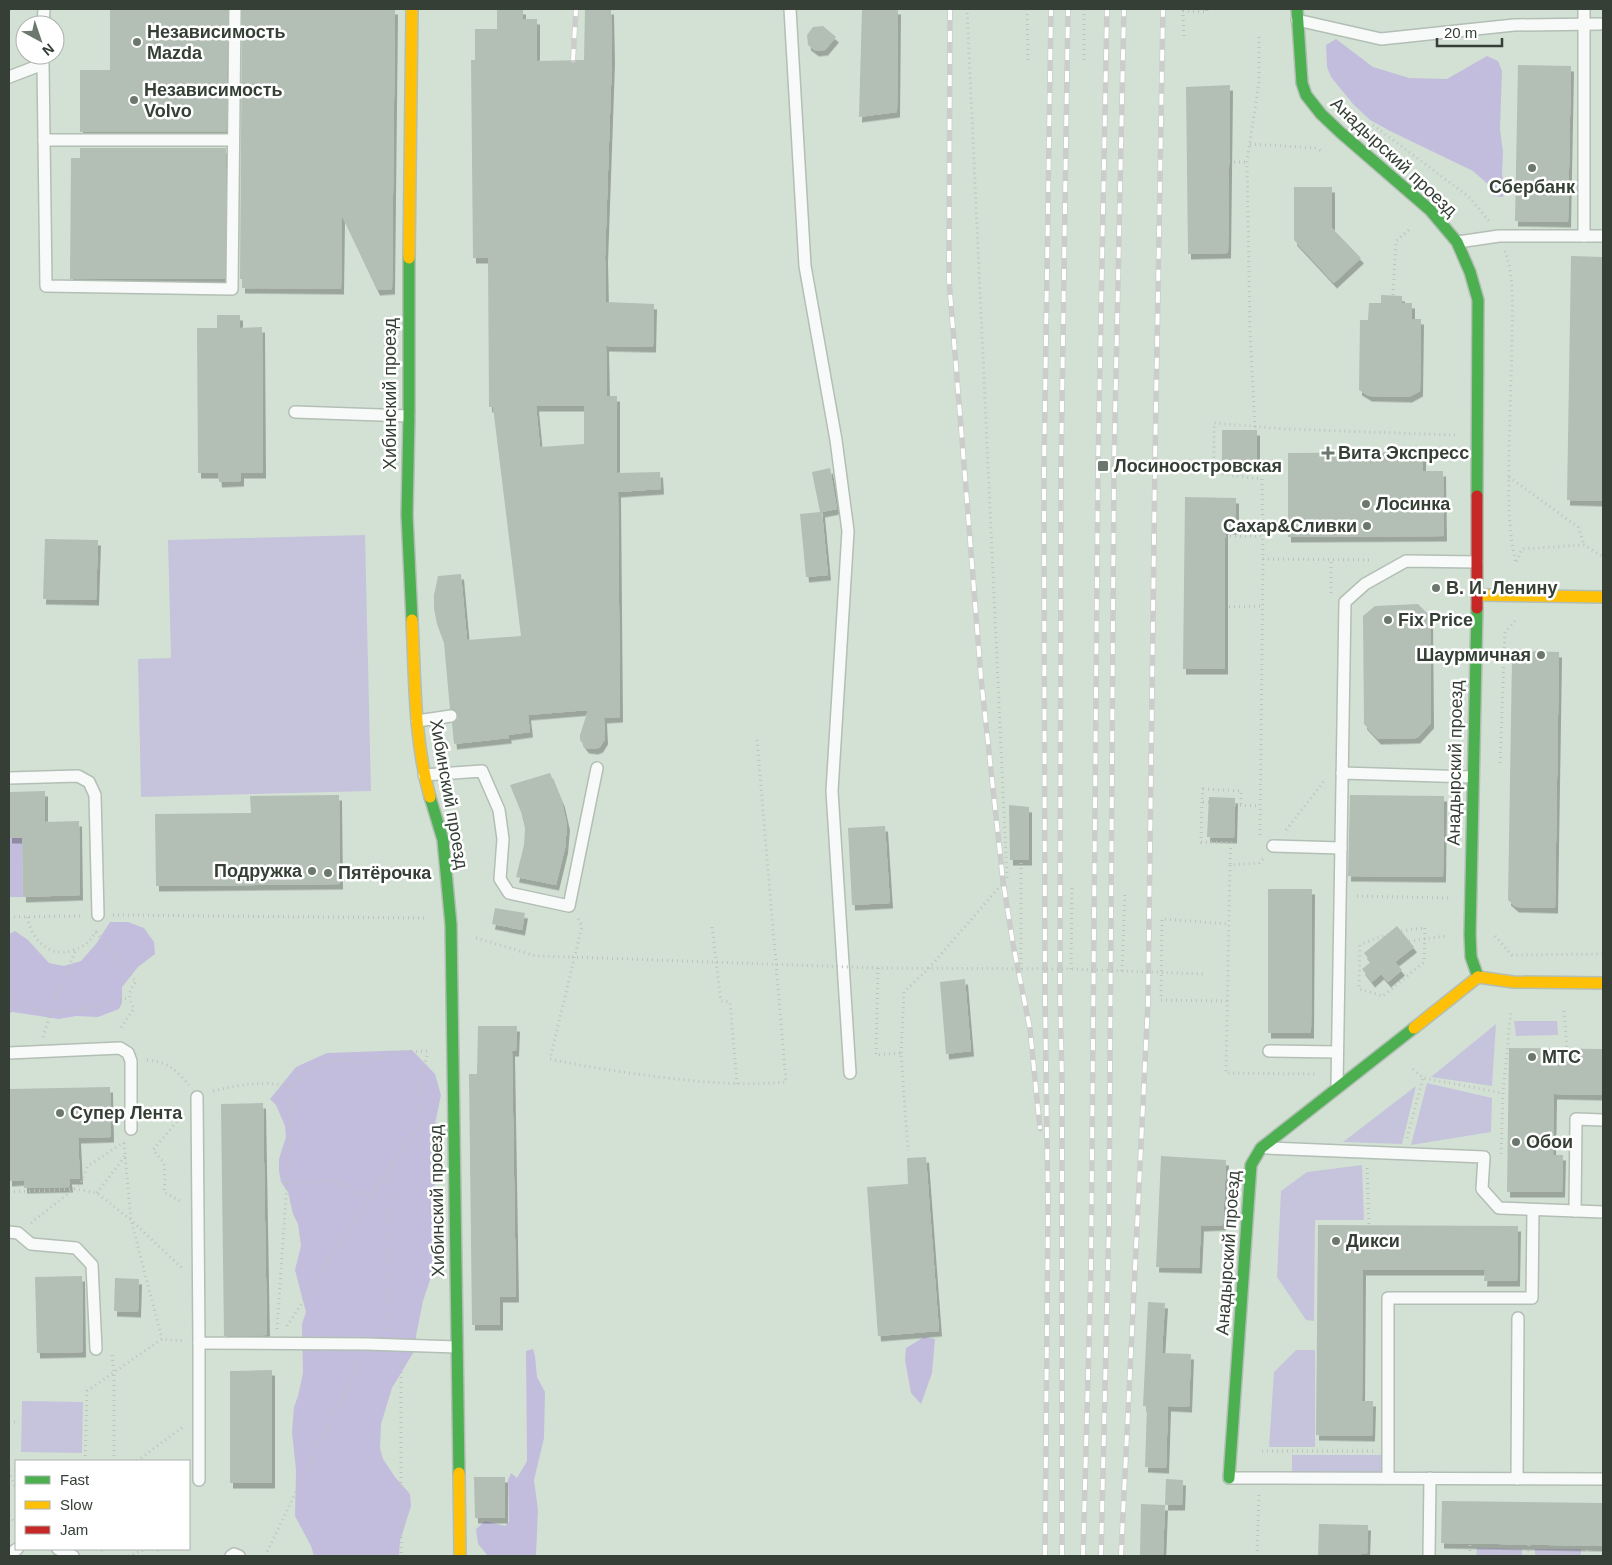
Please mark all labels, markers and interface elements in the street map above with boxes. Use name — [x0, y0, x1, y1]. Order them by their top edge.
north arrow — [15, 15, 65, 65]
scale bar — [1437, 15, 1502, 47]
place label: Независимость Mazda — [147, 22, 286, 63]
text: 20 m — [1444, 24, 1477, 41]
marker: Независимость Mazda — [131, 36, 143, 48]
text: N — [39, 41, 57, 59]
place label: Независимость Volvo — [144, 80, 283, 121]
street label: Анадырский проезд — [1327, 93, 1462, 221]
marker: Независимость Volvo — [128, 94, 140, 106]
marker: Сбербанк — [1526, 162, 1538, 174]
place label: Сбербанк — [1489, 177, 1576, 197]
street label: Хибинский проезд — [380, 317, 400, 470]
place label: Вита Экспресс — [1338, 443, 1469, 463]
marker: Вита Экспресс — [1322, 447, 1334, 459]
place label: Лосиноостровская — [1114, 456, 1282, 476]
marker: Лосиноостровская — [1096, 459, 1110, 473]
place label: Лосинка — [1376, 494, 1451, 514]
marker: Лосинка — [1360, 498, 1372, 510]
place label: Сахар&Сливки — [1223, 516, 1357, 536]
marker: Сахар&Сливки — [1361, 520, 1373, 532]
place label: В. И. Ленину — [1446, 578, 1557, 598]
marker: В. И. Ленину — [1430, 582, 1442, 594]
place label: Fix Price — [1398, 610, 1473, 630]
marker: Fix Price — [1382, 614, 1394, 626]
place label: Шаурмичная — [1416, 645, 1531, 665]
marker: Шаурмичная — [1535, 649, 1547, 661]
street label: Анадырский проезд — [1444, 680, 1466, 846]
street label: Хибинский проезд — [426, 717, 472, 871]
place label: Подружка — [214, 861, 303, 881]
place label: Пятёрочка — [338, 863, 432, 883]
marker: Подружка — [306, 865, 318, 877]
marker: Пятёрочка — [322, 867, 334, 879]
place label: МТС — [1542, 1047, 1581, 1067]
marker: МТС — [1526, 1051, 1538, 1063]
place label: Супер Лента — [70, 1103, 183, 1123]
marker: Супер Лента — [54, 1107, 66, 1119]
street label: Хибинский проезд — [426, 1124, 448, 1277]
place label: Обои — [1526, 1132, 1573, 1152]
marker: Обои — [1510, 1136, 1522, 1148]
street label: Анадырский проезд — [1212, 1169, 1244, 1336]
place label: Дикси — [1346, 1231, 1400, 1251]
marker: Дикси — [1330, 1235, 1342, 1247]
legend — [15, 1460, 190, 1550]
text: Fast — [60, 1471, 90, 1488]
text: Slow — [60, 1496, 93, 1513]
text: Jam — [60, 1521, 88, 1538]

